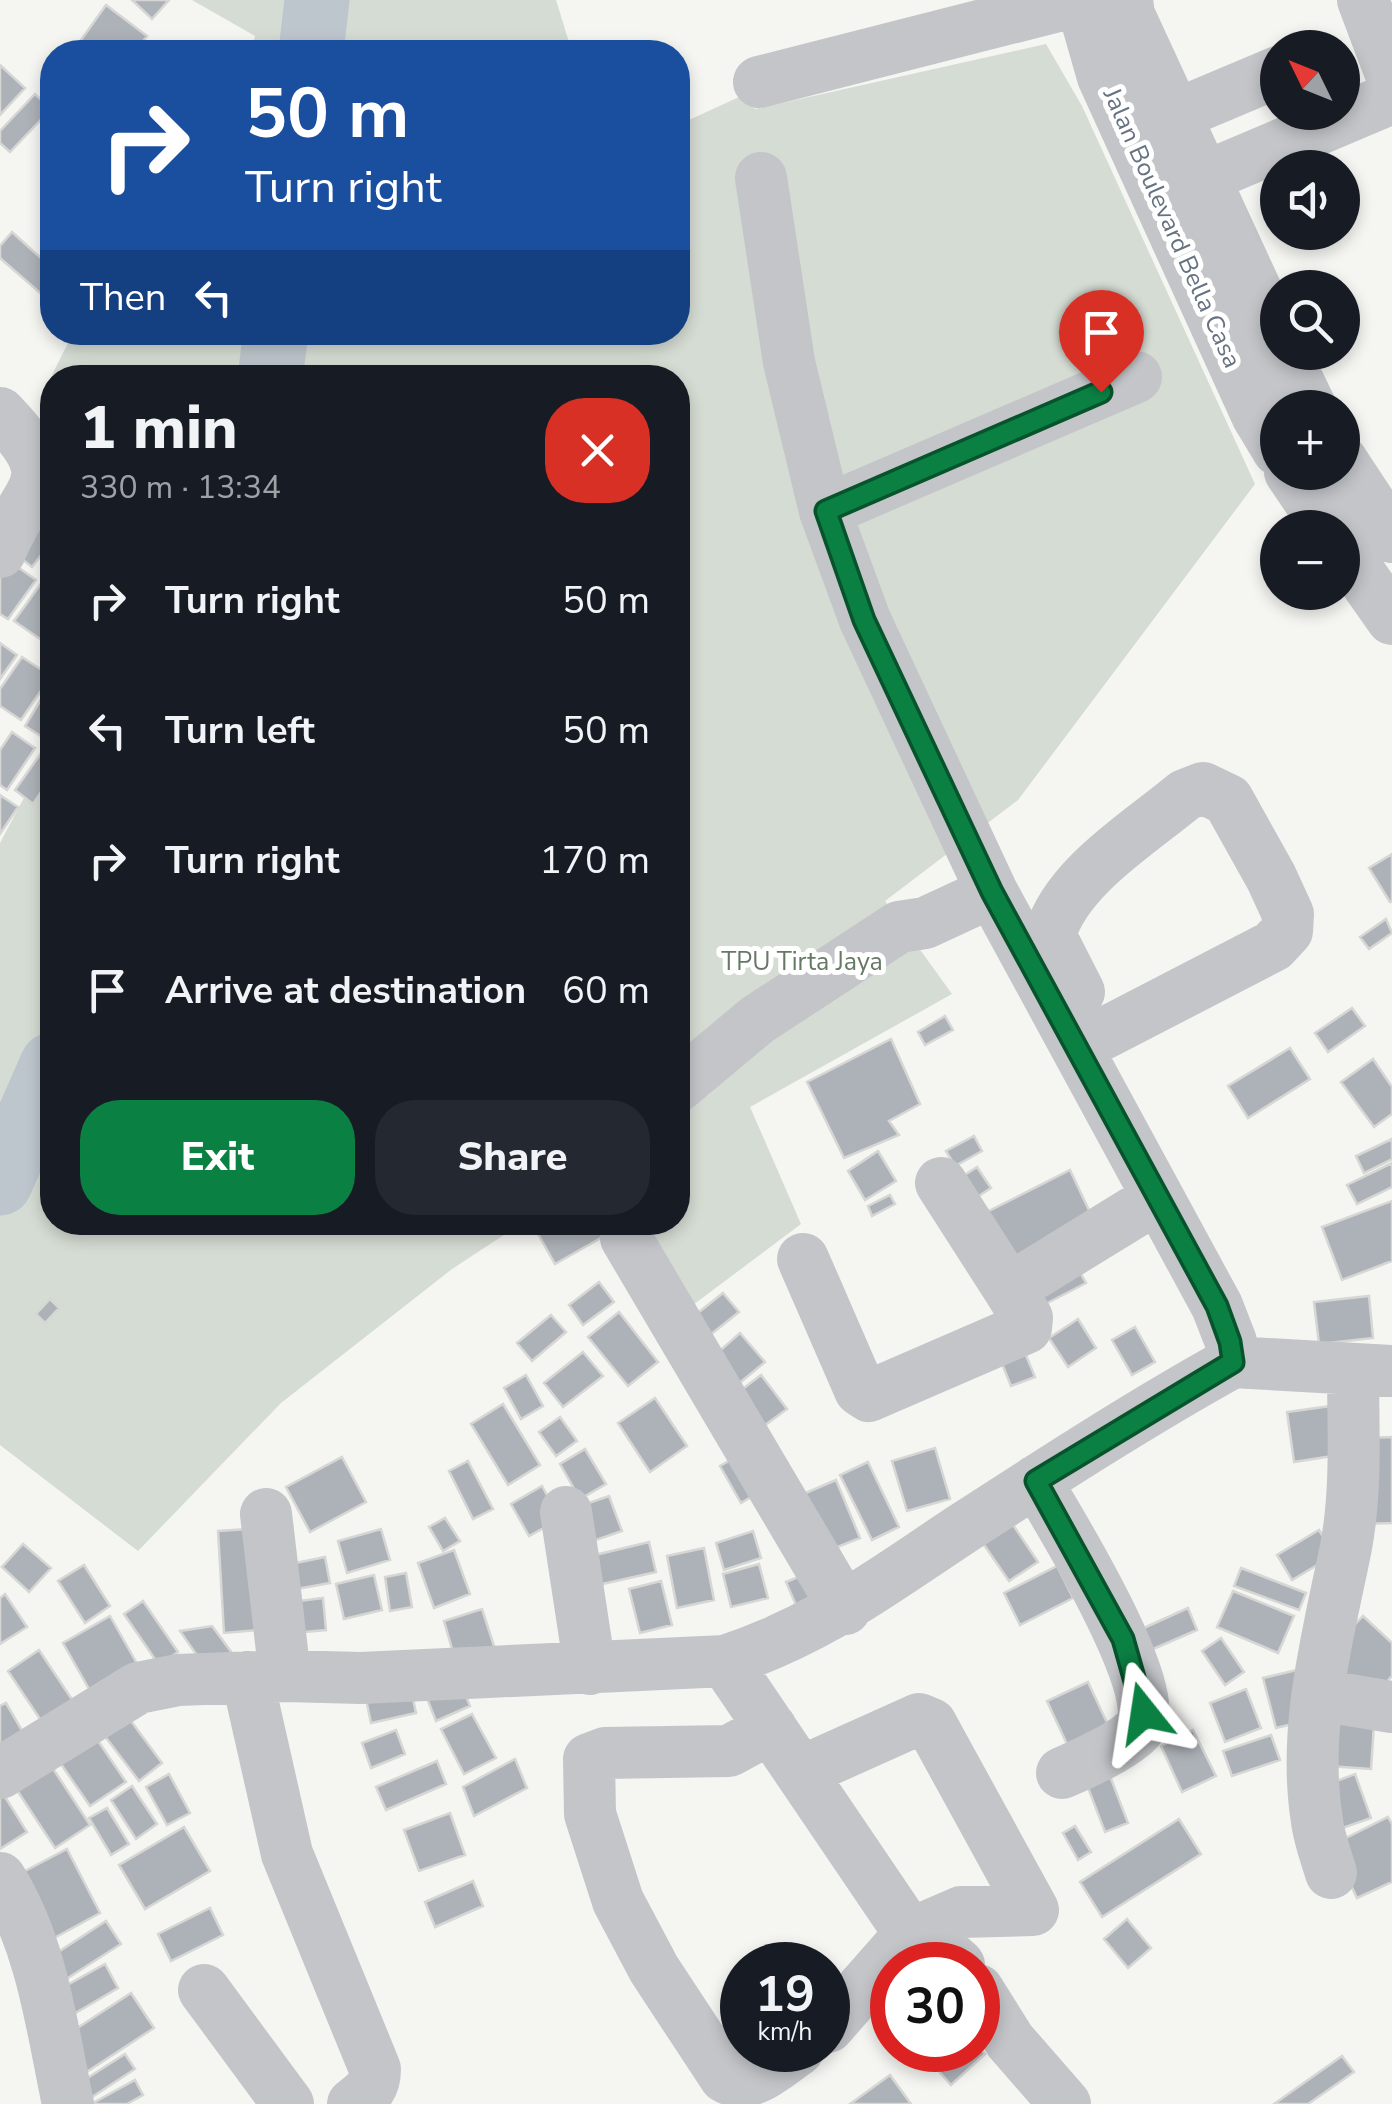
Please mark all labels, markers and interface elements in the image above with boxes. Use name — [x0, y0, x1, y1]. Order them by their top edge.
north arrow — [1260, 30, 1360, 130]
map controls — [1260, 30, 1360, 610]
text: 50 m — [245, 66, 409, 162]
icon: right — [80, 80, 210, 210]
street label: Jalan Boulevard Bella Casa — [1094, 82, 1249, 373]
button: sound — [1260, 150, 1360, 250]
text: Turn right — [245, 157, 442, 218]
icon: left — [186, 270, 241, 325]
button: search — [1260, 270, 1360, 370]
text: Then — [80, 272, 166, 323]
pin — [1059, 290, 1144, 393]
icon: arrive — [1074, 305, 1129, 360]
text: 1 min — [80, 387, 238, 469]
button: + — [1260, 390, 1360, 490]
button: close — [545, 398, 650, 503]
text: 330 m · 13:34 — [80, 466, 281, 509]
button: − — [1260, 510, 1360, 610]
icon: right — [80, 573, 135, 628]
text: Turn right — [165, 575, 340, 626]
text: 50 m — [562, 575, 650, 626]
icon: left — [80, 703, 135, 758]
text: Turn left — [165, 705, 315, 756]
text: 50 m — [562, 705, 650, 756]
icon: right — [80, 833, 135, 888]
text: Turn right — [165, 835, 340, 886]
text: 170 m — [539, 835, 650, 886]
park label: TPU Tirta Jaya — [721, 945, 883, 979]
icon: arrive — [80, 963, 135, 1018]
text: Arrive at destination — [165, 965, 526, 1016]
text: 60 m — [562, 965, 650, 1016]
button: Exit — [80, 1100, 355, 1215]
button: Share — [375, 1100, 650, 1215]
position arrow — [1092, 1661, 1196, 1765]
speed limit sign: 30 — [870, 1942, 1000, 2072]
text: 19 — [755, 1960, 815, 2029]
text: km/h — [757, 2015, 813, 2049]

